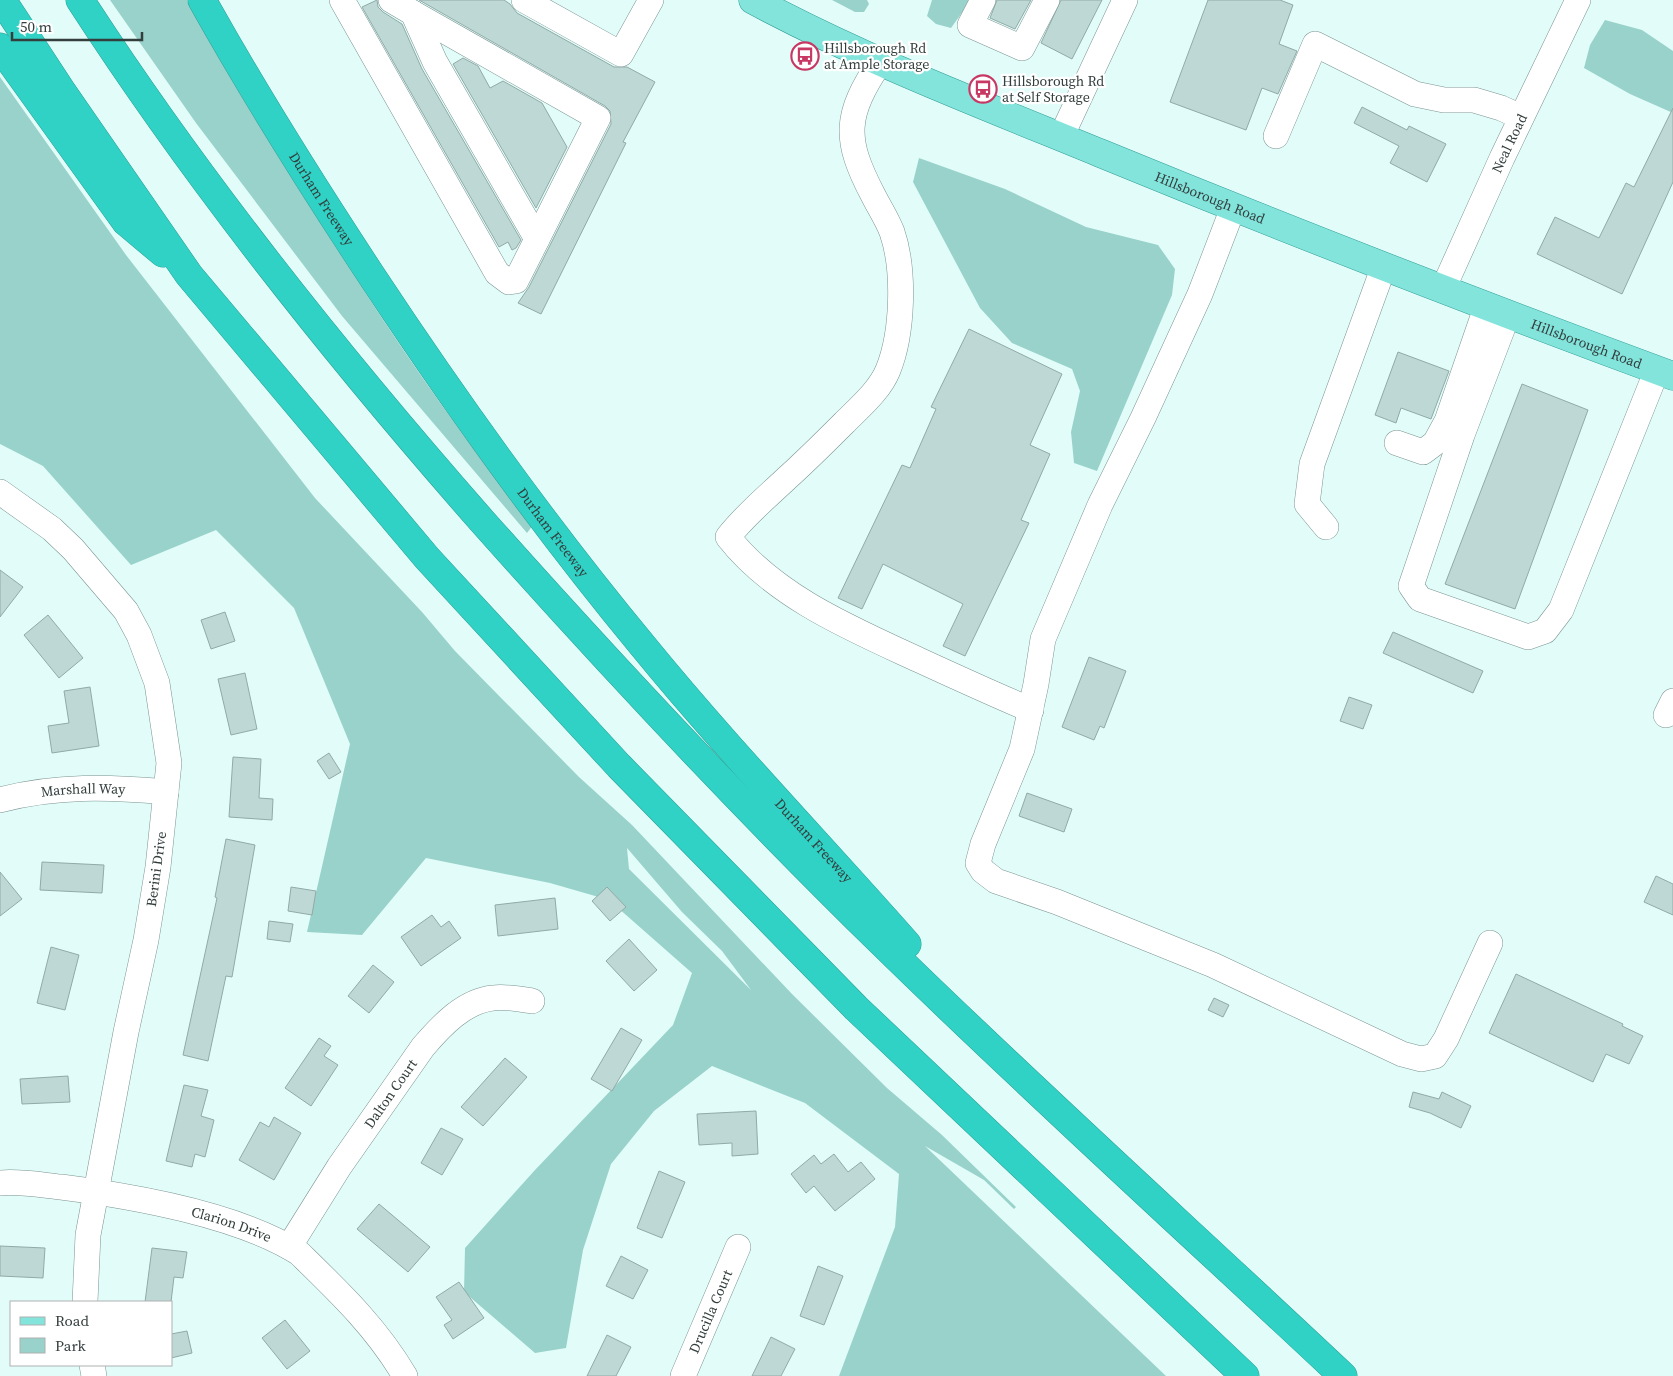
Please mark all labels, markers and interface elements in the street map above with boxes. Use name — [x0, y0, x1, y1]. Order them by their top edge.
scale bar — [12, 10, 142, 42]
text: 50 m — [20, 16, 52, 37]
place label: Hillsborough Rd at Ample Storage — [824, 38, 930, 74]
bus stop icon: Hillsborough Rd at Ample Storage — [790, 41, 820, 71]
place label: Hillsborough Rd at Self Storage — [1002, 71, 1104, 107]
bus stop icon: Hillsborough Rd at Self Storage — [968, 74, 998, 104]
street label: Neal Road — [1487, 110, 1532, 176]
street label: Durham Freeway — [284, 148, 360, 250]
street label: Hillsborough Road — [1152, 166, 1268, 229]
street label: Hillsborough Road — [1528, 314, 1645, 374]
street label: Durham Freeway — [512, 483, 594, 582]
street label: Marshall Way — [40, 778, 127, 802]
street label: Durham Freeway — [770, 794, 858, 888]
street label: Berini Drive — [141, 830, 171, 908]
street label: Dalton Court — [359, 1054, 422, 1132]
street label: Clarion Drive — [189, 1201, 275, 1247]
street label: Drucilla Court — [684, 1266, 737, 1356]
legend — [10, 1301, 172, 1366]
text: Road — [55, 1310, 89, 1331]
text: Park — [55, 1335, 87, 1356]

